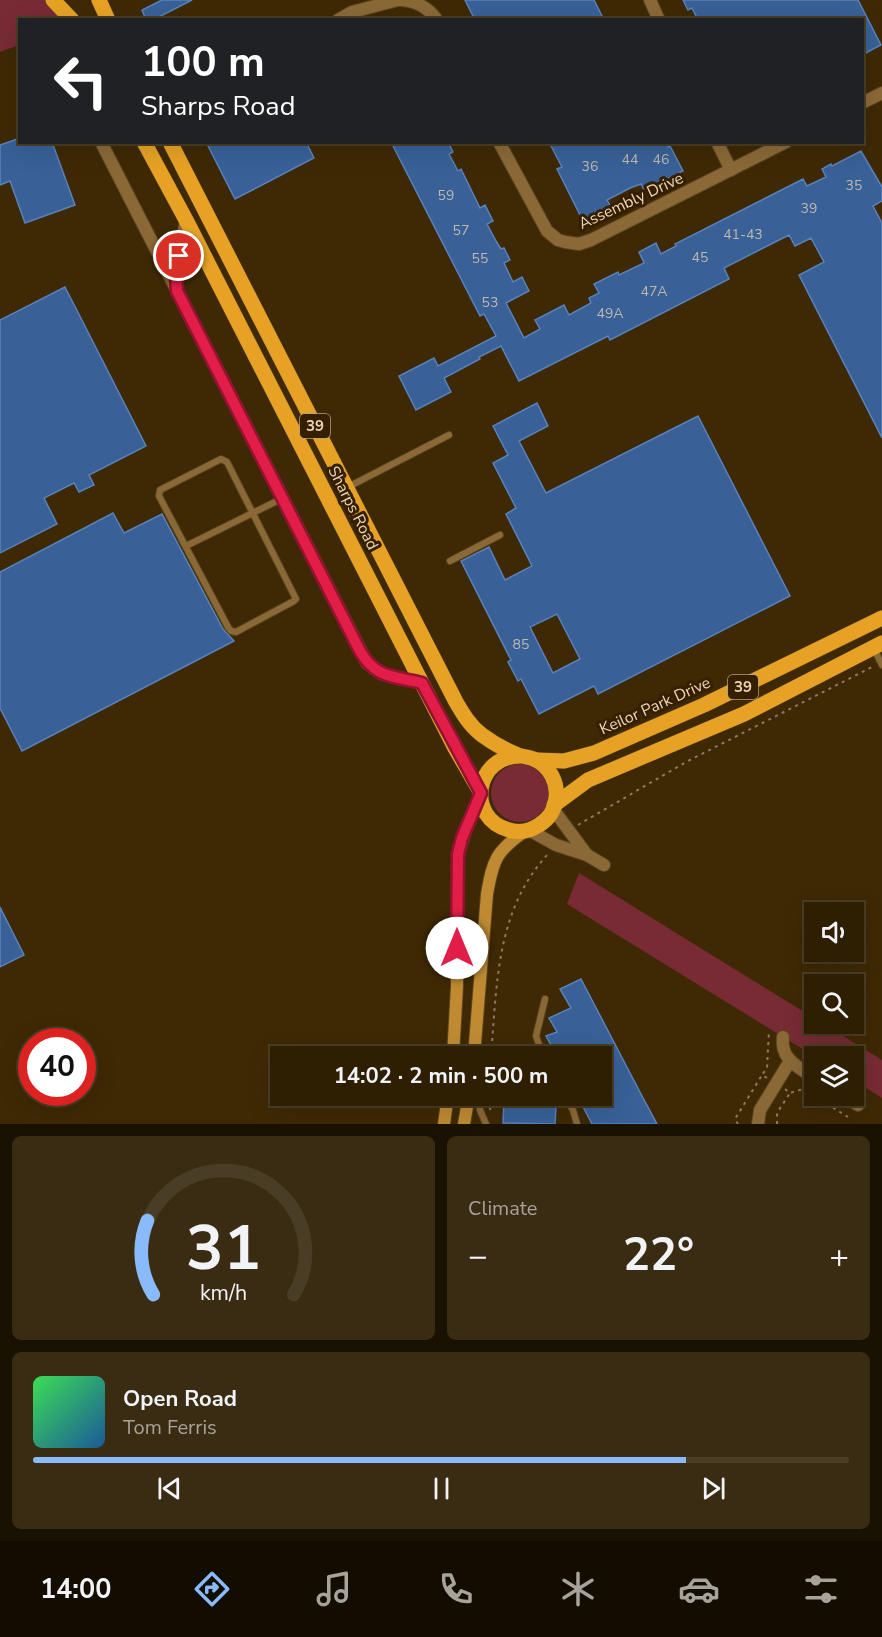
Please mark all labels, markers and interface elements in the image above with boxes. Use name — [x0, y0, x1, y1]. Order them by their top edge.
text: 100 m — [141, 34, 265, 91]
icon: left — [42, 42, 120, 120]
text: Sharps Road — [141, 88, 295, 125]
house number: 44 — [622, 150, 638, 169]
house number: 46 — [653, 150, 669, 169]
house number: 36 — [582, 157, 598, 176]
street label: Assembly Drive — [575, 167, 687, 235]
house number: 35 — [846, 176, 862, 195]
house number: 59 — [438, 186, 454, 205]
house number: 39 — [801, 199, 817, 218]
house number: 57 — [453, 221, 469, 240]
house number: 41-43 — [723, 225, 763, 244]
pin — [153, 230, 204, 281]
icon: arrive — [162, 239, 195, 272]
house number: 45 — [692, 248, 708, 267]
house number: 55 — [472, 249, 488, 268]
house number: 47A — [640, 282, 668, 301]
house number: 53 — [482, 293, 498, 312]
house number: 49A — [596, 304, 624, 323]
road number: 39 — [300, 414, 330, 438]
street label: Sharps Road — [322, 462, 384, 554]
house number: 85 — [513, 635, 529, 654]
street label: Keilor Park Drive — [596, 672, 714, 740]
road number: 39 — [728, 675, 758, 699]
map controls — [804, 902, 864, 1106]
button: sound — [804, 902, 864, 962]
position arrow — [425, 916, 489, 980]
button: search — [804, 974, 864, 1034]
speed limit sign: 40 — [18, 1028, 96, 1106]
button: layers — [804, 1046, 864, 1106]
text: 14:02 · 2 min · 500 m — [334, 1061, 548, 1091]
text: Climate — [468, 1195, 537, 1222]
text: 31 — [186, 1206, 261, 1291]
text: 22° — [623, 1225, 694, 1286]
text: − — [468, 1234, 488, 1279]
text: + — [829, 1234, 849, 1279]
text: km/h — [200, 1278, 247, 1308]
text: Open Road — [123, 1384, 237, 1414]
text: Tom Ferris — [123, 1414, 217, 1441]
icon: previous — [153, 1472, 186, 1505]
icon: pause — [425, 1472, 458, 1505]
icon: next — [697, 1472, 730, 1505]
icon: directions — [191, 1568, 233, 1610]
icon: music — [313, 1568, 355, 1610]
icon: phone — [435, 1568, 477, 1610]
icon: climate — [557, 1568, 599, 1610]
icon: car — [678, 1568, 720, 1610]
icon: filters — [800, 1568, 842, 1610]
text: 14:00 — [40, 1571, 111, 1608]

